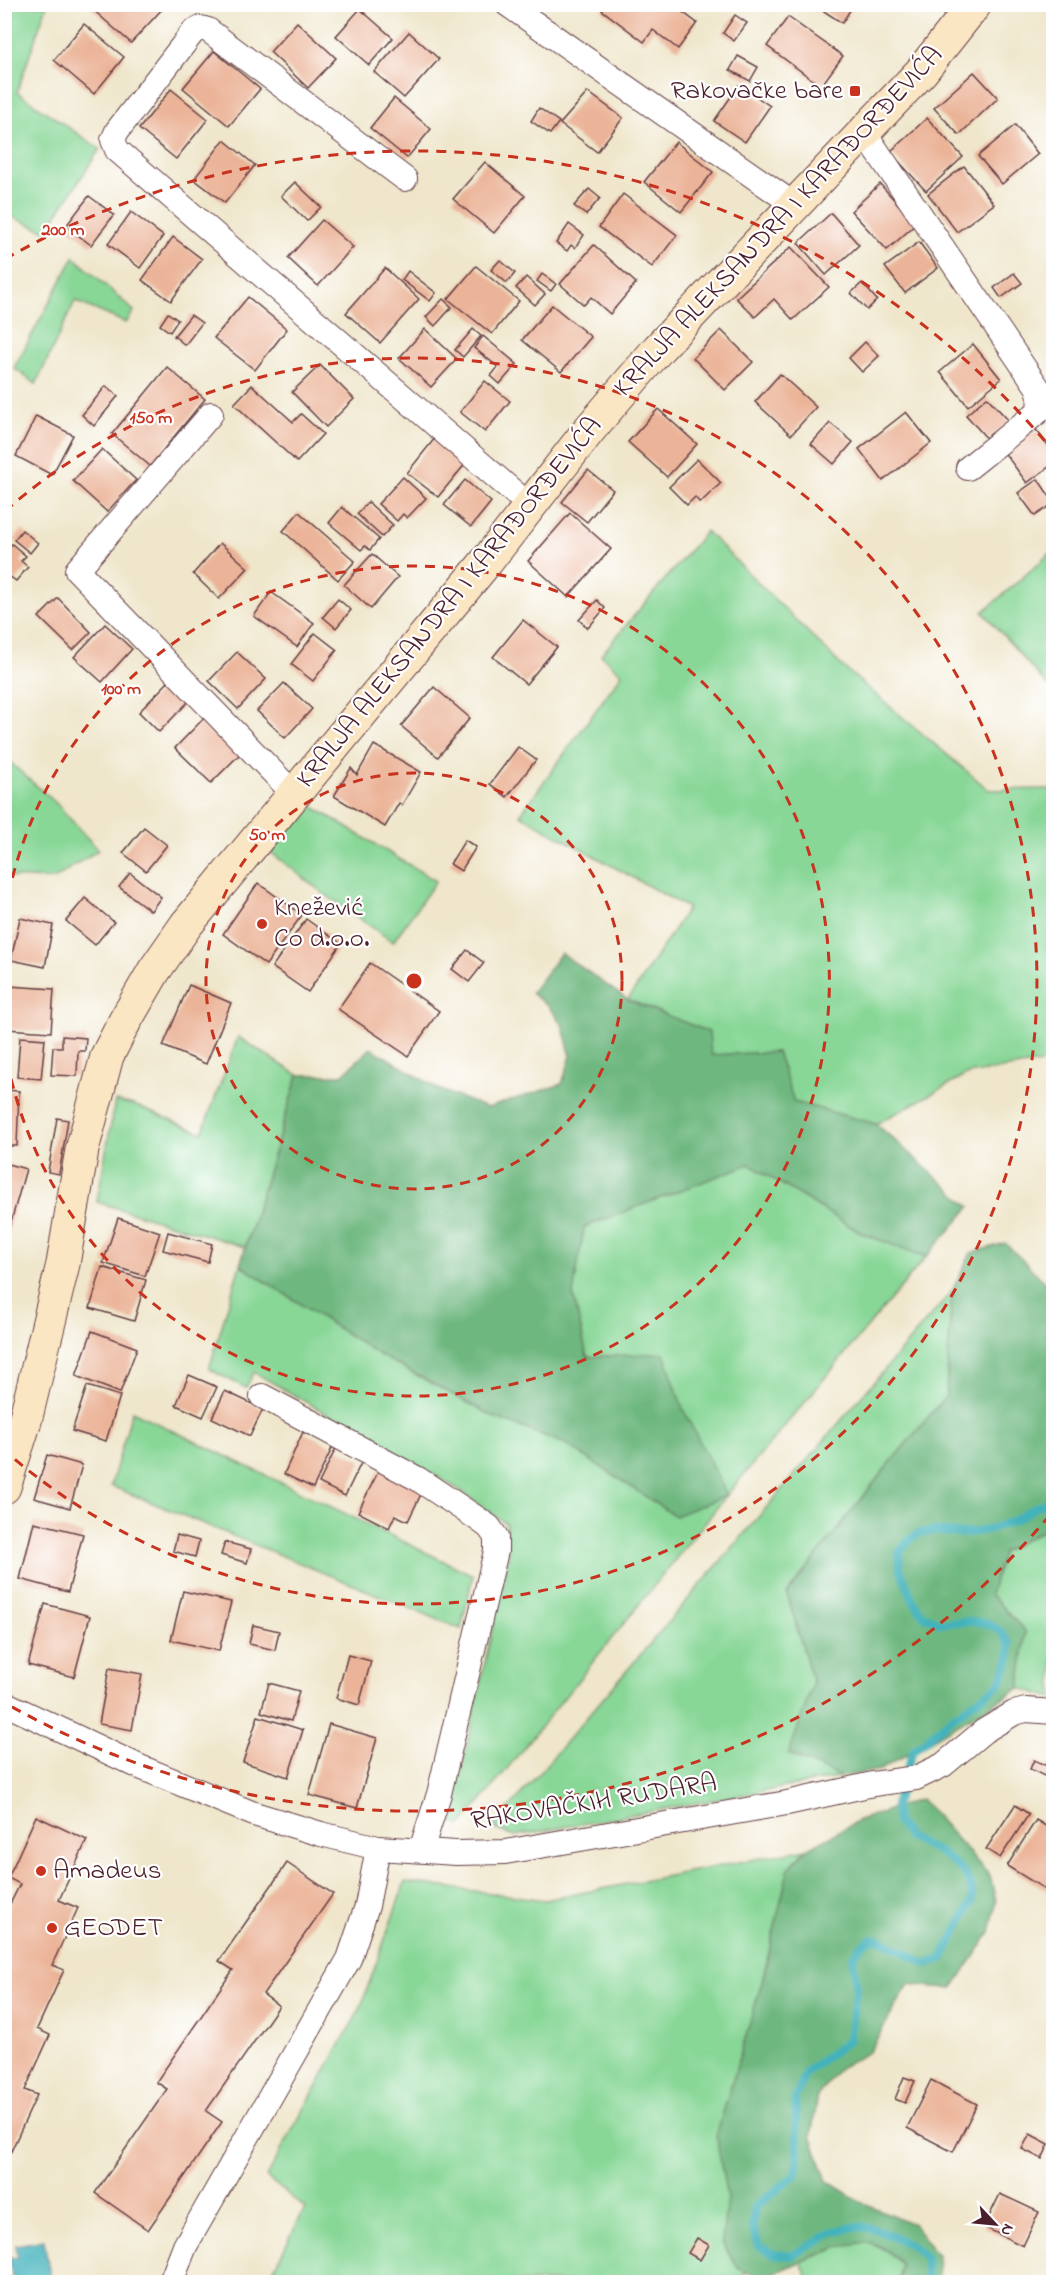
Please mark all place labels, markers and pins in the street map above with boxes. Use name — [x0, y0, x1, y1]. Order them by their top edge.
place label: Rakovačke bare — [671, 72, 844, 111]
marker: Rakovačke bare — [848, 84, 862, 98]
place label: Knežević Co d.o.o. — [274, 889, 369, 959]
marker: Knežević Co d.o.o. — [255, 917, 269, 931]
centre of rings — [404, 971, 424, 991]
place label: Amadeus — [53, 1852, 162, 1891]
marker: Amadeus — [34, 1864, 48, 1878]
place label: GEODET — [64, 1909, 163, 1948]
marker: GEODET — [45, 1921, 59, 1935]

